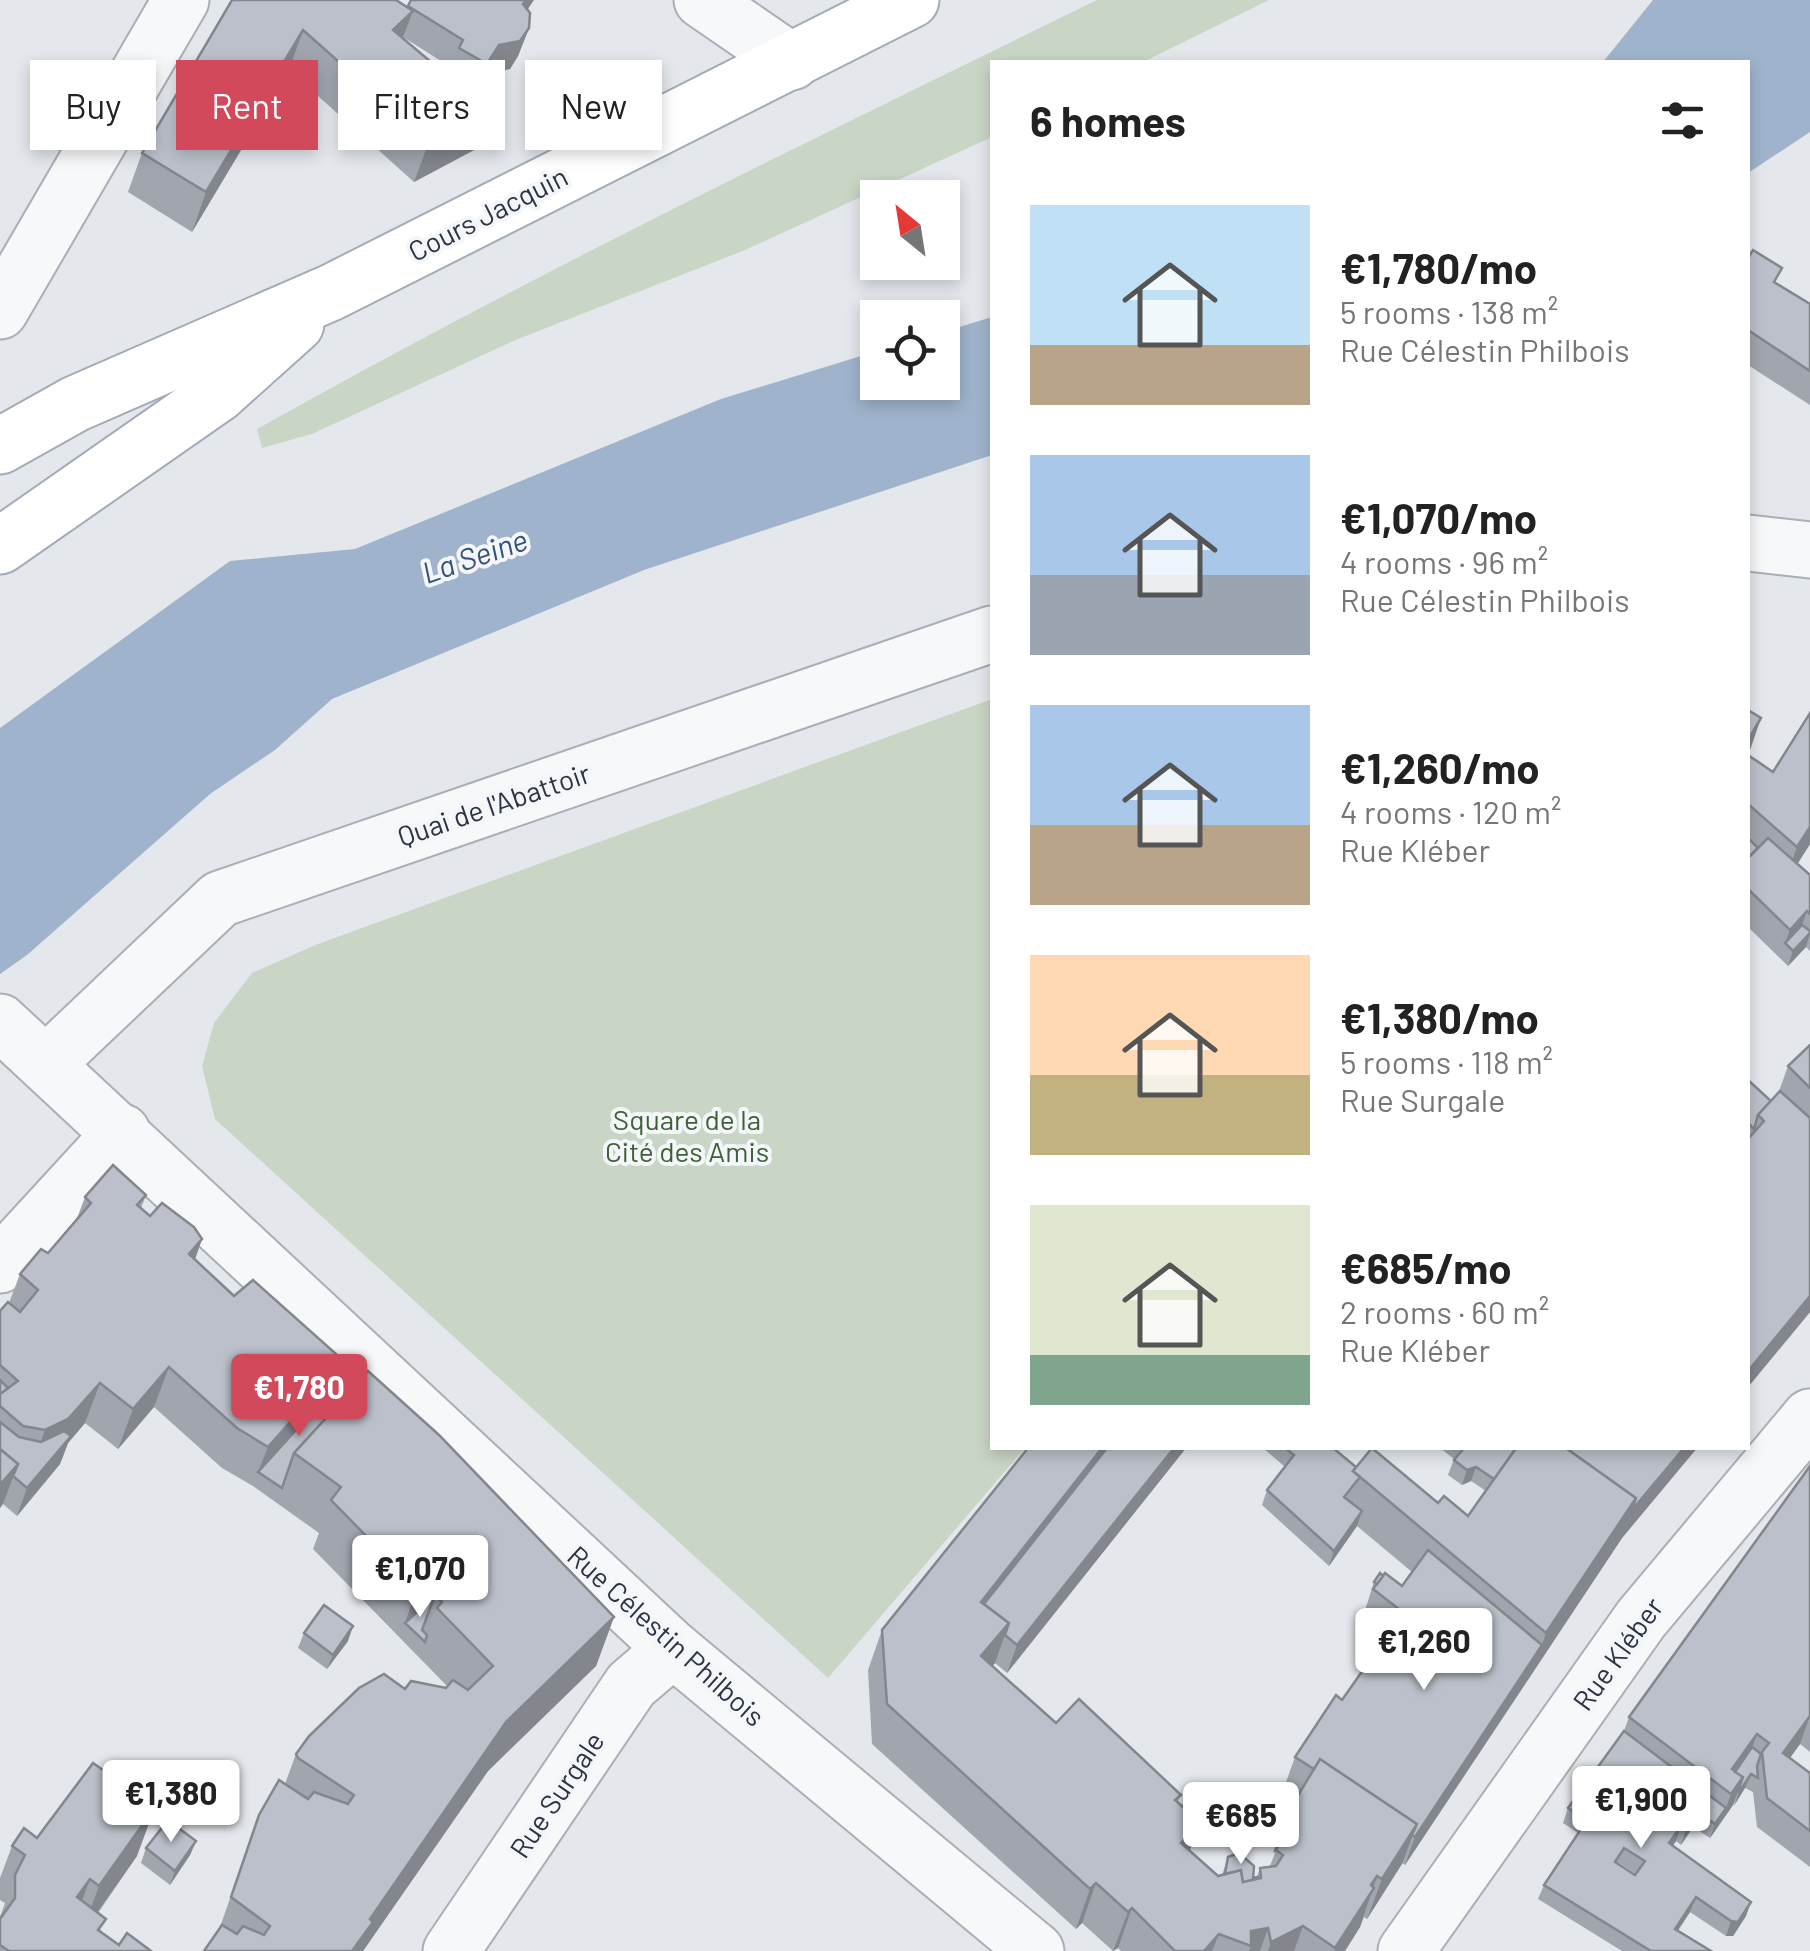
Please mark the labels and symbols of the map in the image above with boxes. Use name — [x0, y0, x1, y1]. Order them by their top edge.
street label: Cours Jacquin — [402, 158, 573, 268]
north arrow — [860, 180, 960, 280]
water label: La Seine — [417, 520, 532, 590]
street label: Quai de l'Abattoir — [393, 755, 594, 853]
park label: Square de la Cité des Amis — [605, 1102, 769, 1168]
pin: €1,780 — [218, 1354, 380, 1439]
pin: €1,070 — [339, 1535, 501, 1620]
street label: Rue Célestin Philbois — [561, 1538, 772, 1733]
street label: Rue Kléber — [1565, 1590, 1670, 1717]
pin: €1,260 — [1343, 1608, 1505, 1693]
street label: Rue Surgale — [502, 1725, 611, 1864]
pin: €1,380 — [90, 1760, 252, 1845]
pin: €1,900 — [1560, 1766, 1722, 1851]
pin: €685 — [1182, 1782, 1300, 1867]

